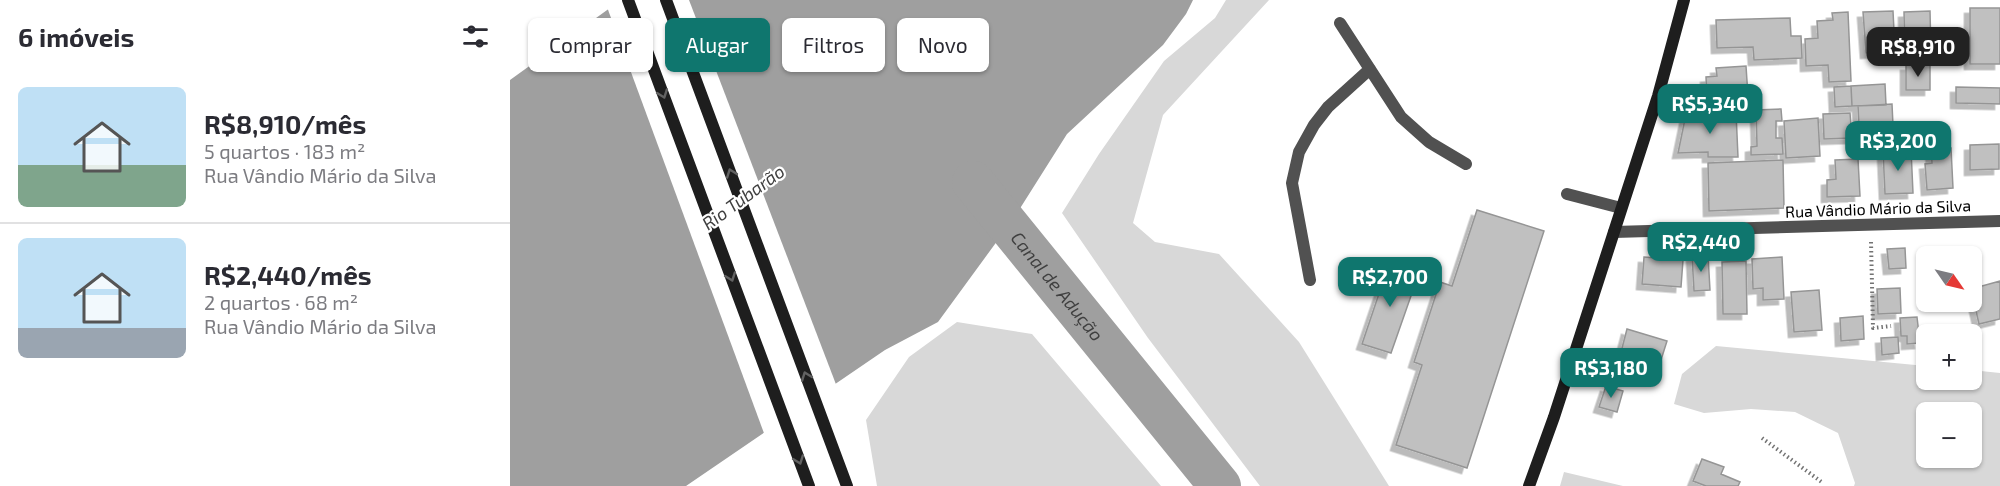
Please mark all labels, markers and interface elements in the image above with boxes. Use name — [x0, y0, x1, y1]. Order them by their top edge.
chip: Comprar — [528, 18, 653, 72]
chip: Alugar — [665, 18, 770, 72]
chip: Filtros — [782, 18, 885, 72]
chip: Novo — [897, 18, 989, 72]
icon: filters — [459, 20, 492, 53]
text: 6 imóveis — [18, 21, 134, 52]
pin: R$8,910 — [1863, 27, 1973, 78]
text: R$8,910 — [1881, 34, 1955, 58]
pin: R$5,340 — [1655, 84, 1765, 135]
one-way arrow — [656, 88, 668, 99]
text: R$5,340 — [1671, 91, 1749, 115]
text: R$8,910/mês — [204, 108, 366, 139]
icon: home — [66, 111, 138, 183]
pin: R$3,200 — [1843, 121, 1953, 172]
text: R$3,200 — [1859, 128, 1937, 152]
text: 5 quartos · 183 m² — [204, 139, 365, 163]
water label: Rio Tubarão — [697, 160, 789, 234]
text: Rua Vândio Mário da Silva — [204, 163, 437, 187]
one-way arrow — [726, 168, 738, 179]
street label: Rua Vândio Mário da Silva — [1785, 195, 1971, 221]
pin: R$2,440 — [1646, 222, 1756, 273]
water label: Canal de Adução — [1007, 227, 1108, 345]
text: R$2,440 — [1661, 229, 1741, 253]
north arrow — [1916, 246, 1982, 312]
map controls — [1916, 246, 1982, 468]
pin: R$2,700 — [1335, 257, 1445, 308]
text: R$2,440/mês — [204, 259, 372, 290]
icon: home — [66, 262, 138, 334]
text: R$2,700 — [1352, 264, 1428, 288]
one-way arrow — [724, 271, 737, 282]
text: 2 quartos · 68 m² — [204, 290, 358, 314]
text: Rua Vândio Mário da Silva — [204, 314, 437, 338]
button: + — [1916, 324, 1982, 390]
pin: R$3,180 — [1556, 348, 1666, 399]
text: R$3,180 — [1574, 355, 1648, 379]
one-way arrow — [801, 371, 814, 381]
button: − — [1916, 402, 1982, 468]
one-way arrow — [792, 454, 805, 464]

